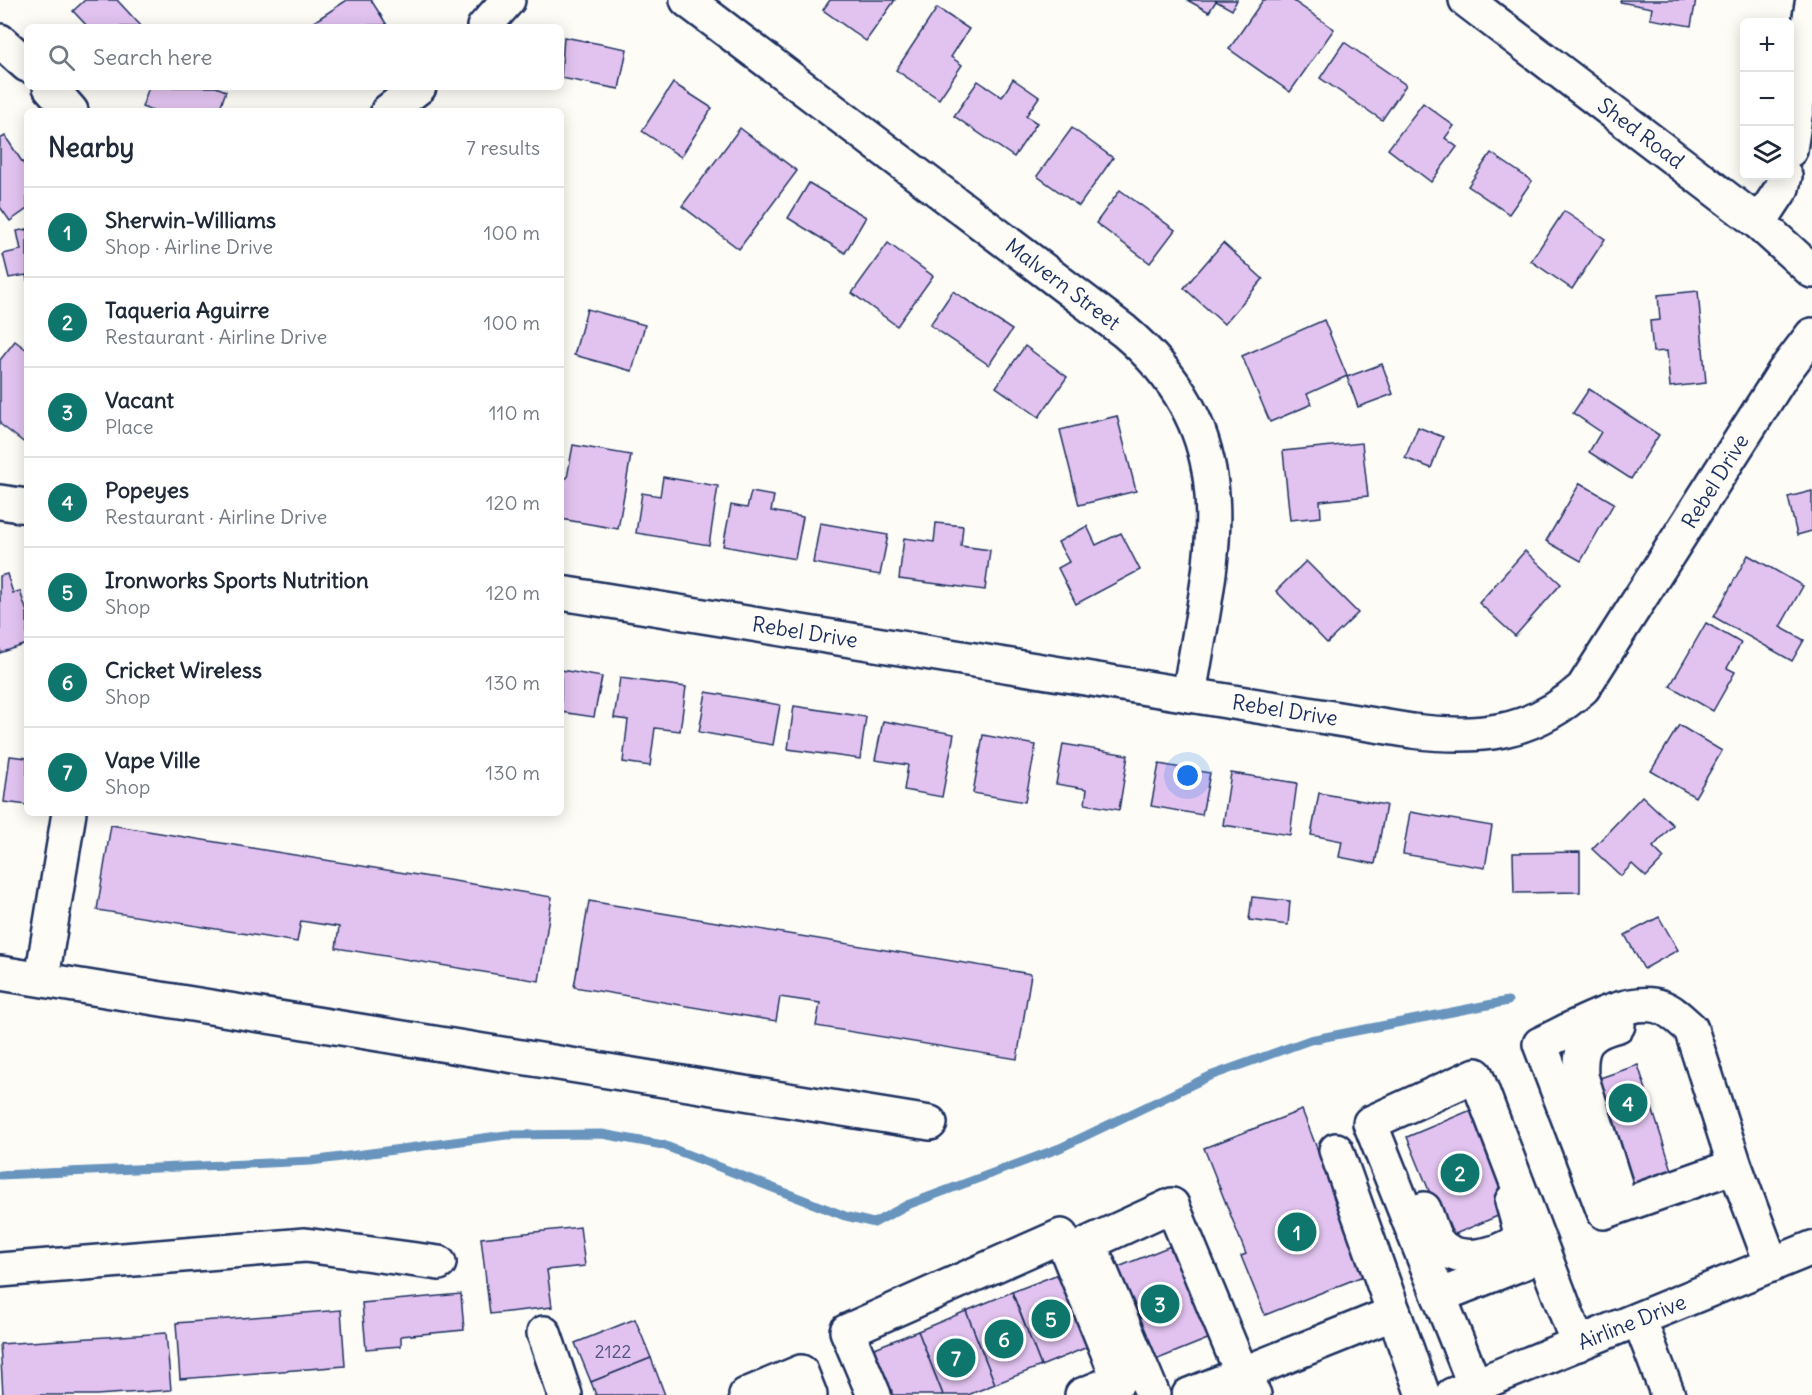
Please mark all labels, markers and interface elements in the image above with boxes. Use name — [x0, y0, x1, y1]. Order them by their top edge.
map controls — [1740, 18, 1794, 180]
button: + — [1740, 18, 1794, 72]
search box — [24, 24, 564, 90]
icon: search — [45, 41, 78, 74]
text: Search here — [93, 43, 212, 71]
button: − — [1740, 72, 1794, 126]
street label: Shed Road — [1592, 92, 1690, 174]
button: layers — [1740, 126, 1794, 180]
text: Nearby — [48, 131, 134, 164]
text: 7 results — [466, 135, 540, 160]
text: Sherwin-Williams — [105, 206, 276, 234]
text: 1 — [64, 220, 71, 245]
text: 100 m — [483, 220, 540, 245]
street label: Malvern Street — [1000, 232, 1126, 336]
text: Shop · Airline Drive — [105, 234, 273, 259]
text: Taqueria Aguirre — [105, 296, 269, 324]
text: 2 — [62, 310, 73, 335]
text: 100 m — [483, 310, 540, 335]
text: Restaurant · Airline Drive — [105, 324, 327, 349]
text: Vacant — [105, 386, 174, 414]
text: 3 — [62, 400, 73, 425]
text: 110 m — [489, 400, 540, 425]
text: Place — [105, 414, 153, 439]
street label: Rebel Drive — [1675, 429, 1755, 533]
text: Popeyes — [105, 476, 189, 504]
text: 4 — [62, 490, 73, 515]
text: 120 m — [486, 490, 540, 515]
text: Restaurant · Airline Drive — [105, 504, 327, 529]
text: Ironworks Sports Nutrition — [105, 566, 369, 594]
text: 5 — [62, 580, 73, 605]
text: 120 m — [486, 580, 540, 605]
text: Shop — [105, 594, 150, 619]
street label: Rebel Drive — [750, 610, 860, 654]
text: Cricket Wireless — [105, 656, 262, 684]
text: 6 — [62, 670, 73, 695]
text: 130 m — [485, 670, 540, 695]
text: Shop — [105, 684, 150, 709]
street label: Rebel Drive — [1230, 688, 1340, 732]
text: Vape Ville — [105, 746, 200, 774]
text: 7 — [63, 760, 72, 785]
text: 130 m — [485, 760, 540, 785]
your location — [1173, 761, 1202, 790]
text: Shop — [105, 774, 150, 799]
pin: 4 — [1608, 1080, 1648, 1126]
pin: 2 — [1440, 1150, 1480, 1196]
pin: 1 — [1278, 1210, 1316, 1254]
pin: 3 — [1140, 1282, 1180, 1326]
street label: Airline Drive — [1574, 1288, 1690, 1356]
pin: 5 — [1032, 1296, 1070, 1342]
pin: 6 — [984, 1316, 1024, 1362]
pin: 7 — [936, 1336, 976, 1380]
house number: 2122 — [595, 1340, 631, 1363]

